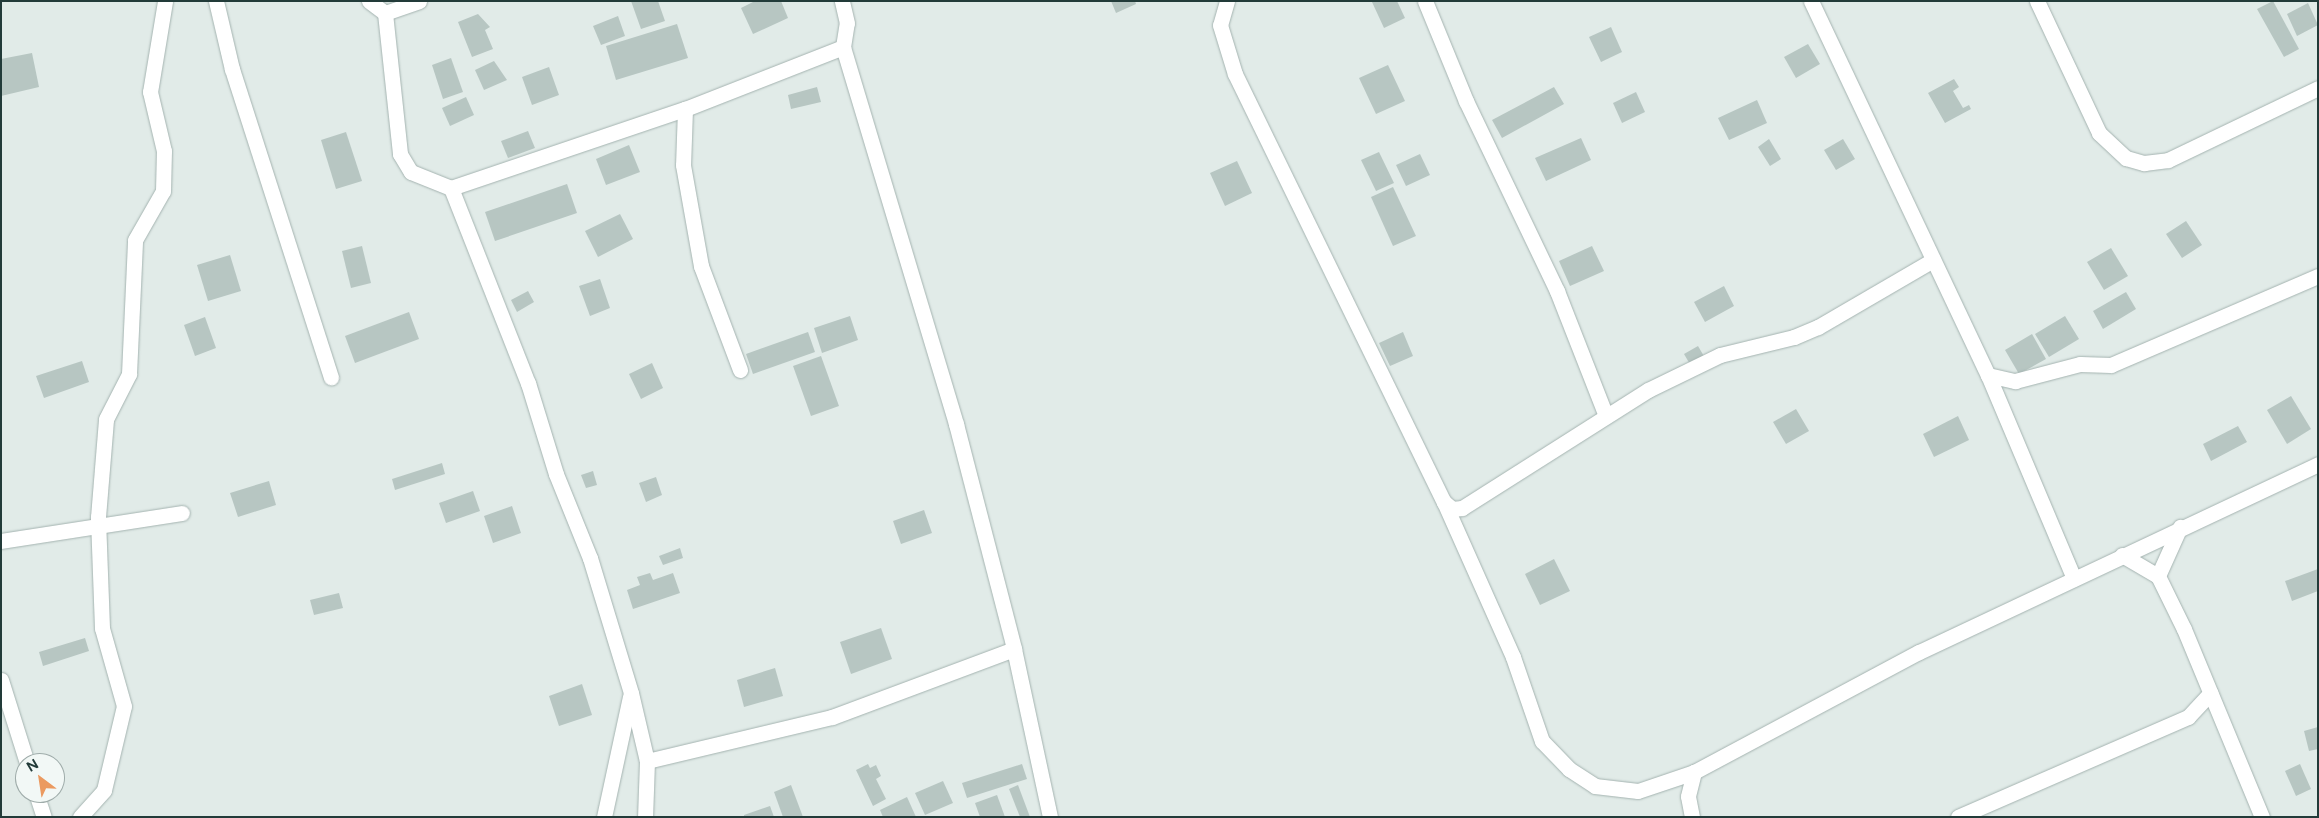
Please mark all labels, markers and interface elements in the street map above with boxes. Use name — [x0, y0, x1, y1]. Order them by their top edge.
north arrow — [15, 753, 65, 803]
text: N — [24, 756, 42, 776]

